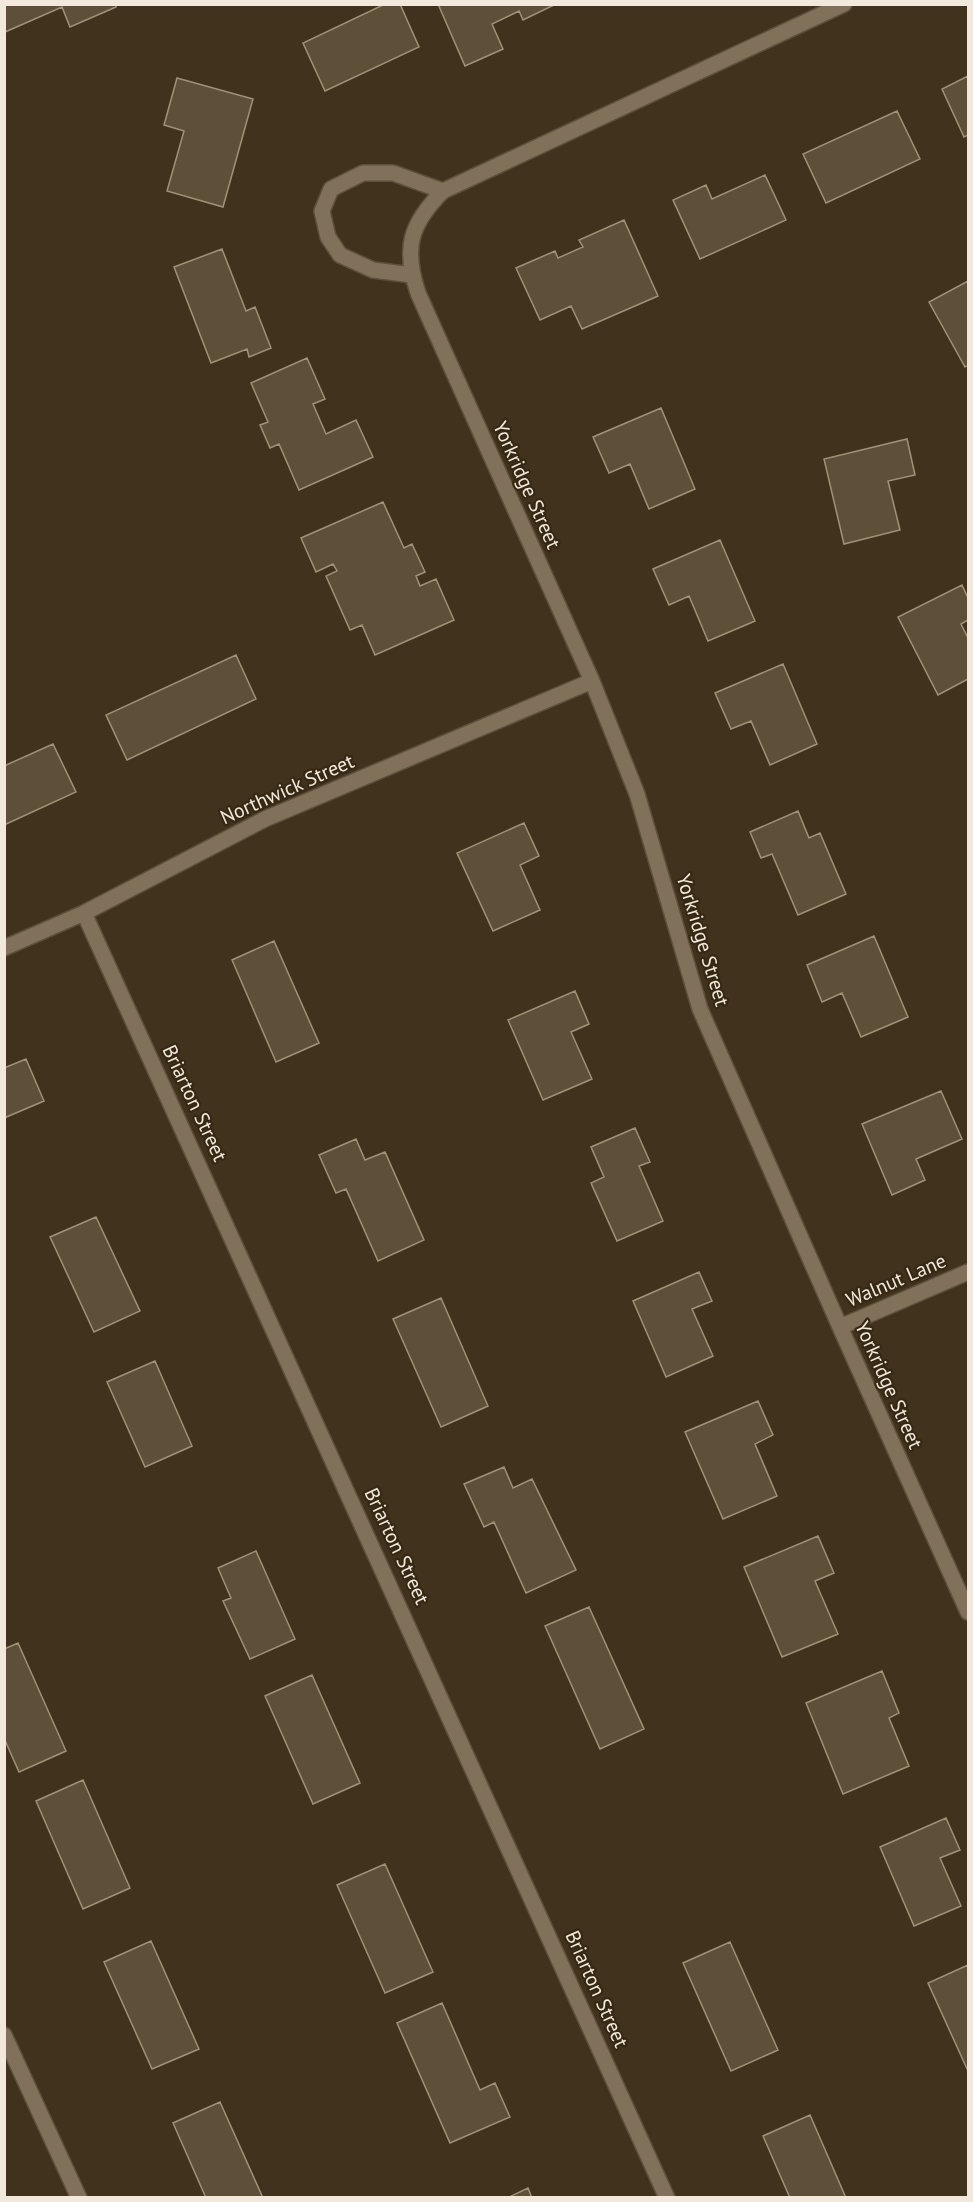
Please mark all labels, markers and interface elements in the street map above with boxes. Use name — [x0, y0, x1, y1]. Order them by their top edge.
street label: Yorkridge Street — [487, 417, 567, 553]
street label: Northwick Street — [216, 748, 358, 830]
street label: Yorkridge Street — [671, 871, 735, 1009]
street label: Briarton Street — [157, 1040, 233, 1166]
street label: Walnut Lane — [842, 1247, 950, 1313]
street label: Yorkridge Street — [849, 1317, 929, 1453]
street label: Briarton Street — [359, 1483, 435, 1609]
street label: Briarton Street — [560, 1926, 635, 2052]

